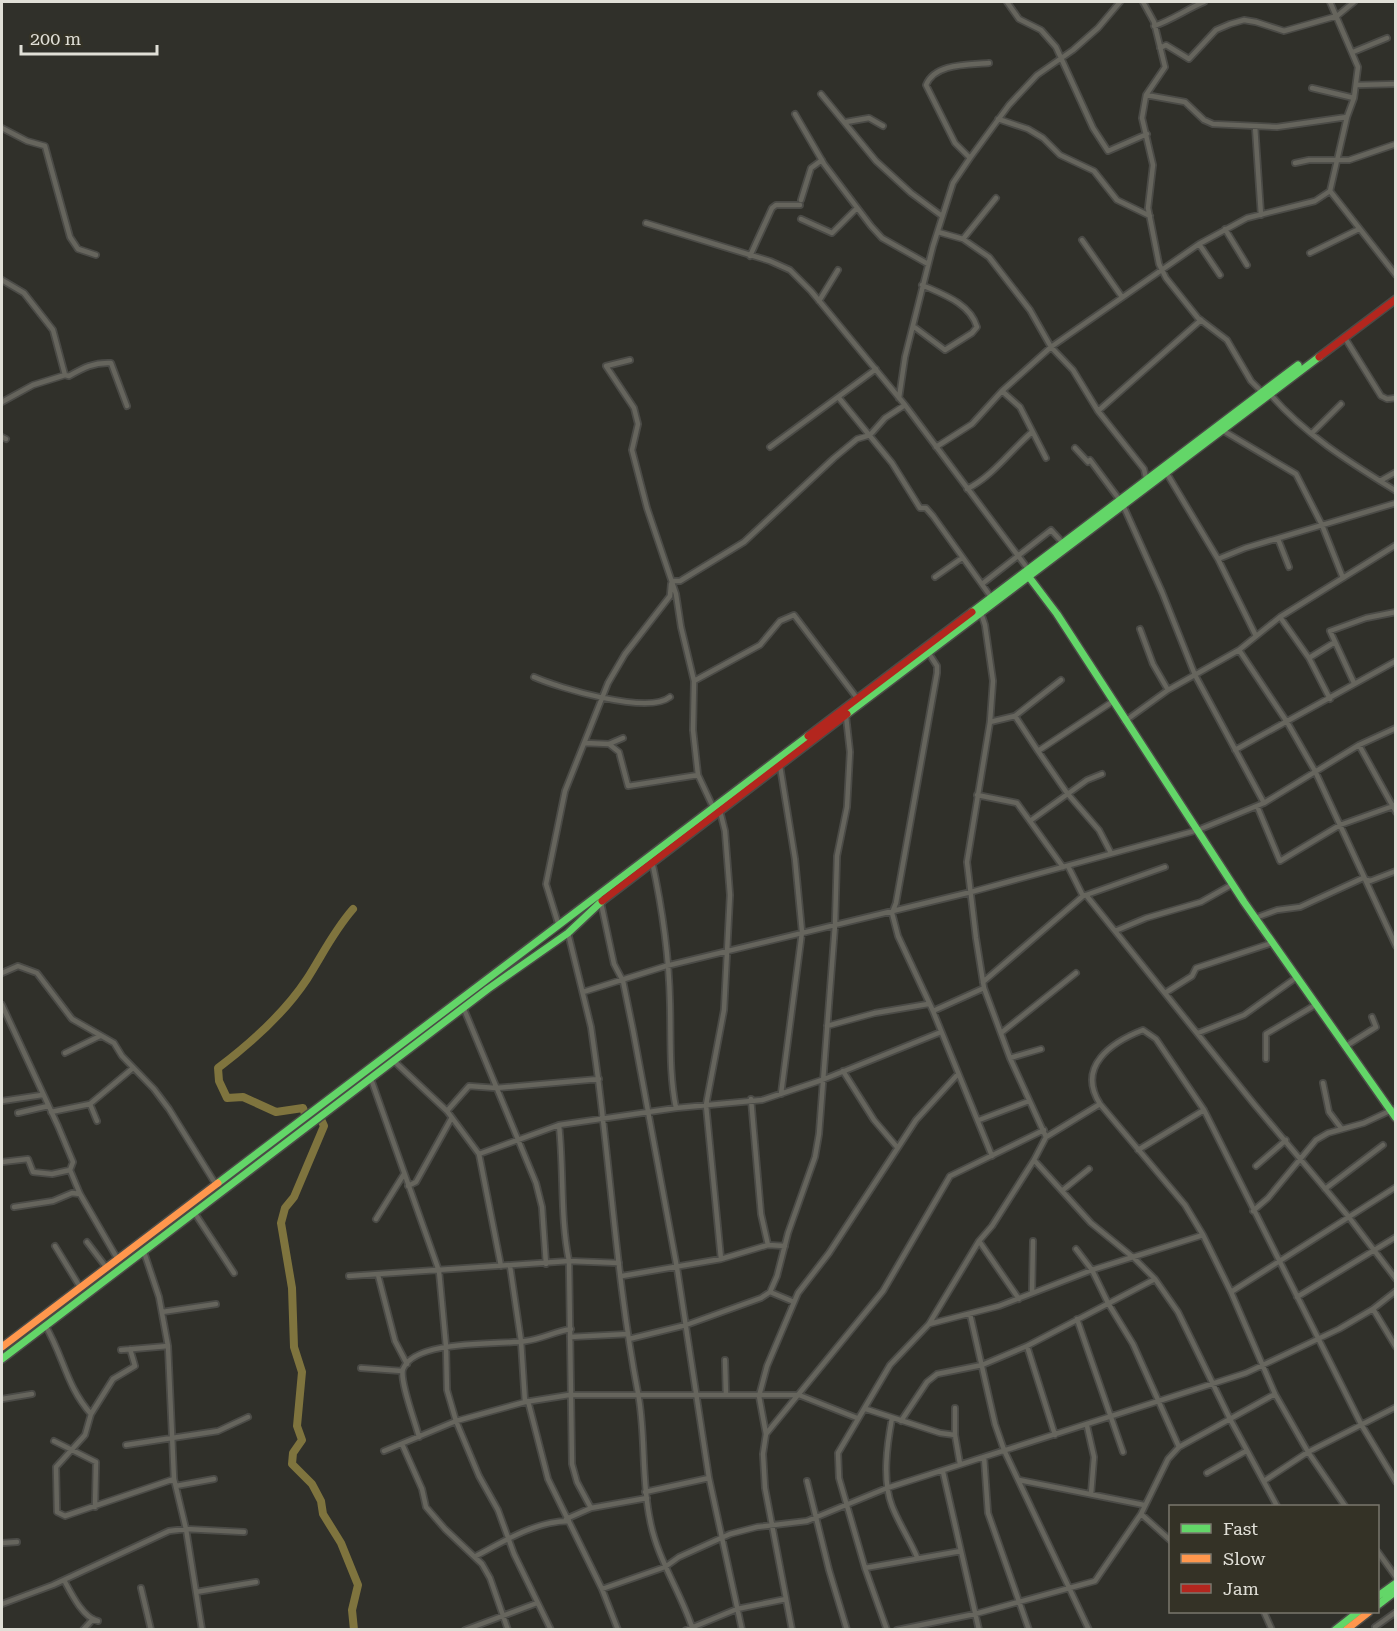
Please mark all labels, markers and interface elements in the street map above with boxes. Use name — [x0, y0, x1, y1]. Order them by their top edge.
scale bar — [21, 18, 158, 56]
text: 200 m — [30, 28, 81, 49]
legend — [1169, 1505, 1379, 1613]
text: Fast — [1223, 1518, 1258, 1539]
text: Slow — [1223, 1548, 1265, 1569]
text: Jam — [1223, 1578, 1259, 1599]

